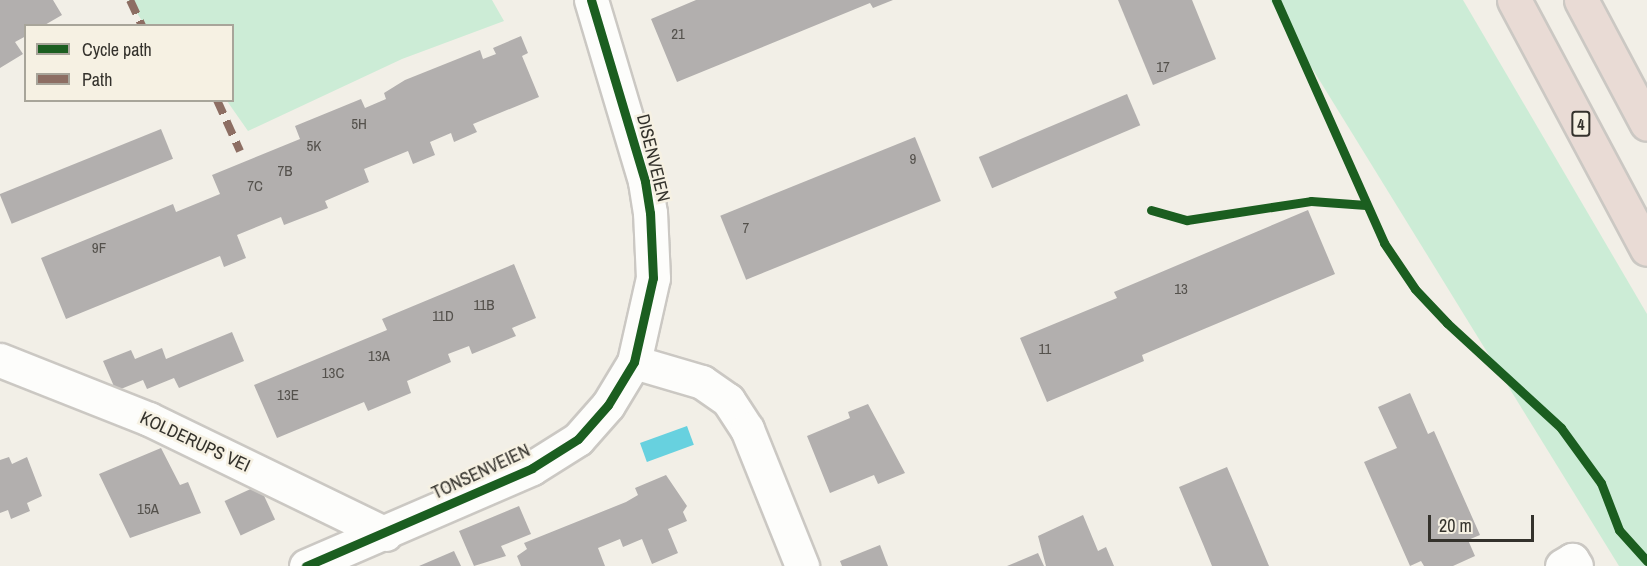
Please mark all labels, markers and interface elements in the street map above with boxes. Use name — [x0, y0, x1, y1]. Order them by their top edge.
legend — [24, 24, 234, 102]
house number: 21 — [671, 25, 685, 43]
text: Cycle path — [82, 37, 152, 62]
house number: 17 — [1156, 58, 1170, 76]
text: Path — [82, 67, 112, 92]
road number: 4 — [1570, 111, 1592, 137]
street label: DISENVEIEN — [632, 112, 674, 204]
house number: 5H — [351, 115, 367, 133]
house number: 5K — [306, 137, 322, 155]
house number: 9 — [910, 150, 916, 168]
house number: 7B — [277, 162, 293, 180]
house number: 7C — [247, 177, 263, 195]
house number: 7 — [743, 219, 749, 237]
house number: 9F — [92, 239, 106, 257]
house number: 13 — [1174, 280, 1188, 298]
house number: 11B — [474, 296, 494, 314]
house number: 11D — [432, 307, 454, 325]
house number: 11 — [1039, 340, 1051, 358]
house number: 13A — [368, 347, 390, 365]
house number: 13C — [322, 364, 344, 382]
house number: 13E — [277, 386, 299, 404]
street label: KOLDERUPS VEI — [137, 407, 253, 477]
street label: TONSENVEIEN — [429, 440, 533, 504]
house number: 15A — [137, 500, 159, 518]
scale bar — [1431, 503, 1538, 541]
text: 20 m — [1439, 513, 1472, 538]

